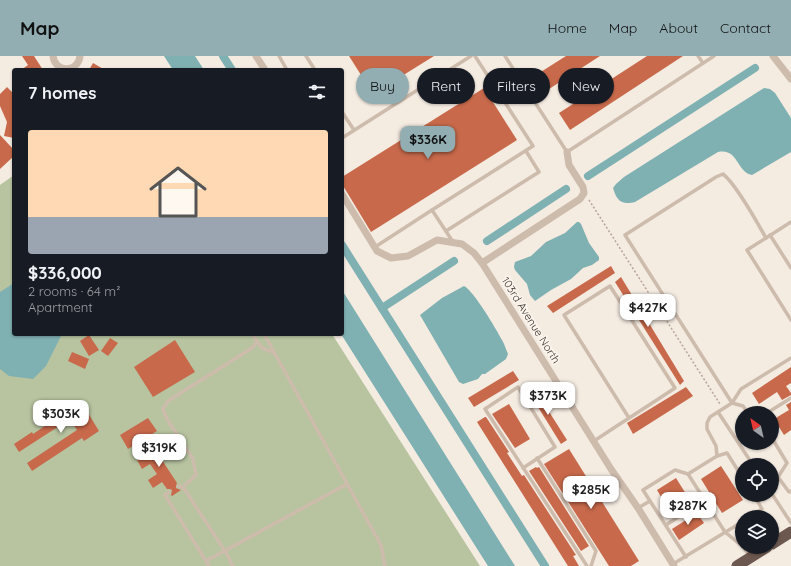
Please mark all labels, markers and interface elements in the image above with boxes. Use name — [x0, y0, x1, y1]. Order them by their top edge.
text: Map — [20, 16, 59, 40]
text: Home — [548, 19, 587, 37]
text: Map — [609, 19, 637, 37]
text: About — [659, 19, 698, 37]
text: Contact — [720, 19, 771, 37]
chip: Buy — [356, 68, 409, 104]
chip: Rent — [417, 68, 475, 104]
chip: Filters — [483, 68, 550, 104]
chip: New — [558, 68, 614, 104]
icon: filters — [306, 81, 328, 103]
text: 7 homes — [28, 82, 97, 103]
pin: $336K — [400, 126, 456, 160]
text: $336K — [409, 131, 447, 147]
icon: home — [142, 156, 214, 228]
text: $336,000 — [28, 262, 102, 283]
street label: 103rd Avenue North — [499, 274, 563, 366]
text: 2 rooms · 64 m² — [28, 283, 120, 299]
pin: $427K — [620, 294, 676, 328]
text: Apartment — [28, 299, 93, 315]
text: $427K — [629, 299, 667, 315]
pin: $373K — [520, 382, 576, 416]
text: $373K — [529, 387, 567, 403]
pin: $303K — [33, 400, 89, 434]
text: $303K — [42, 405, 80, 421]
north arrow — [735, 406, 779, 450]
map controls — [735, 406, 779, 554]
pin: $319K — [131, 434, 187, 468]
text: $319K — [141, 439, 177, 455]
button: locate — [735, 458, 779, 502]
pin: $285K — [563, 476, 619, 510]
text: $285K — [572, 481, 610, 497]
pin: $287K — [660, 492, 716, 526]
text: $287K — [669, 497, 707, 513]
button: layers — [735, 510, 779, 554]

